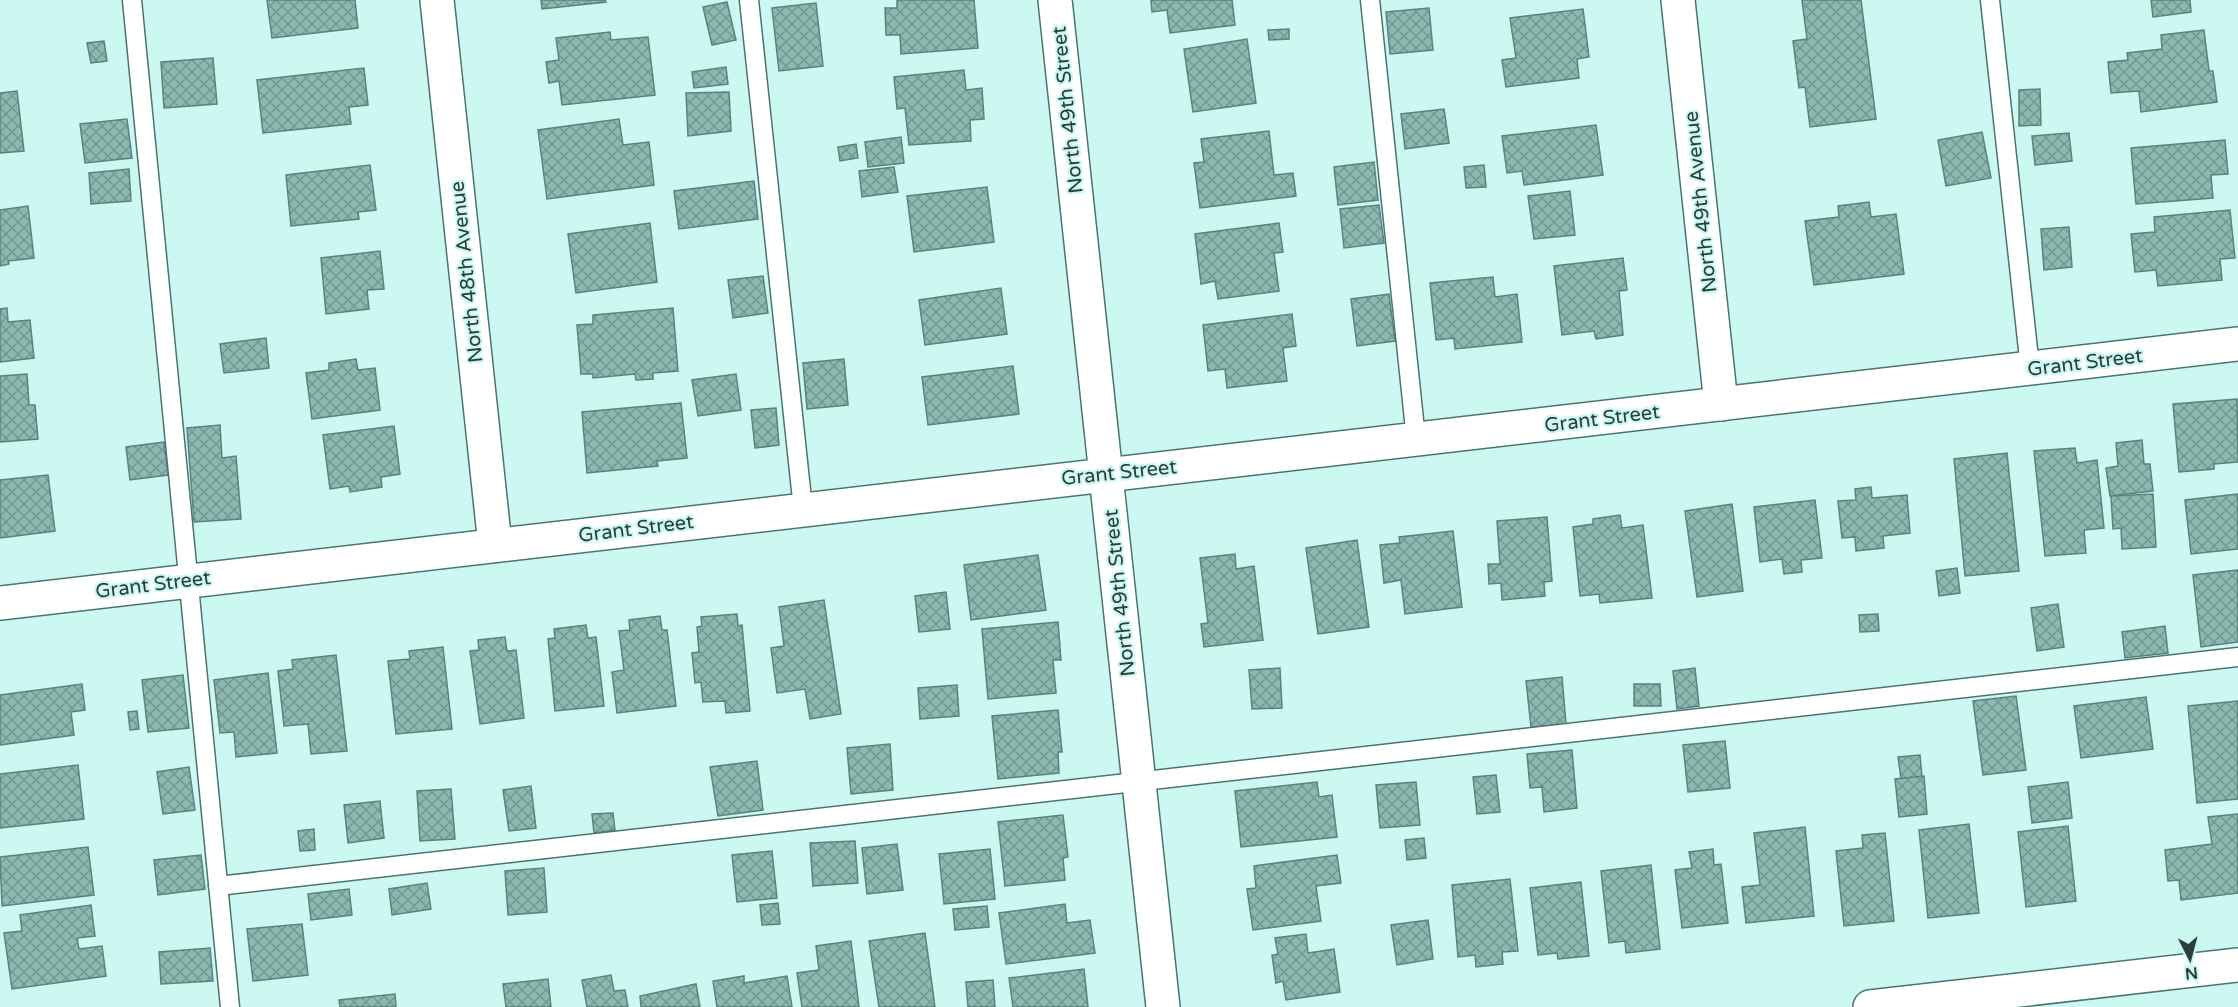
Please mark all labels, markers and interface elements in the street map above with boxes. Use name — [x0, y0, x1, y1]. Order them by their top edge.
street label: North 49th Street — [1047, 25, 1089, 195]
street label: North 49th Avenue — [1680, 110, 1722, 294]
street label: North 48th Avenue — [446, 180, 488, 364]
street label: Grant Street — [2026, 344, 2144, 382]
street label: Grant Street — [1543, 400, 1661, 438]
street label: Grant Street — [1060, 455, 1178, 491]
street label: North 49th Street — [1099, 508, 1141, 678]
street label: Grant Street — [577, 510, 695, 548]
street label: Grant Street — [94, 566, 212, 604]
north arrow — [2160, 929, 2220, 989]
text: N — [2184, 962, 2199, 984]

